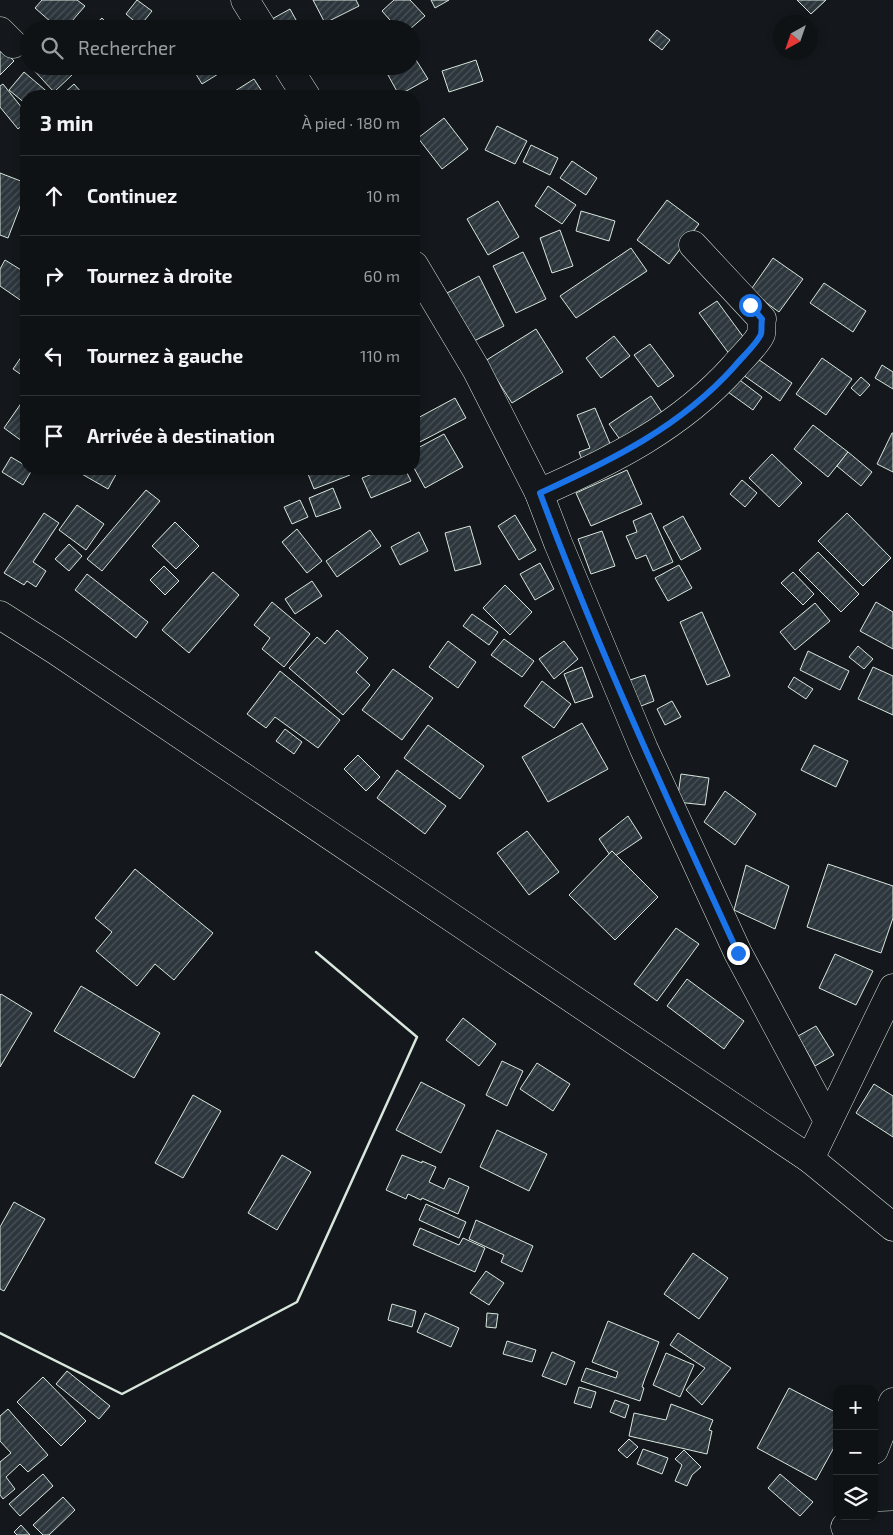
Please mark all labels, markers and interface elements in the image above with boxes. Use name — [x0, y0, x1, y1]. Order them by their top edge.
north arrow — [773, 15, 818, 60]
search box — [20, 20, 420, 75]
icon: search — [38, 34, 66, 62]
text: Rechercher — [78, 36, 176, 59]
text: 3 min — [40, 110, 93, 135]
text: À pied · 180 m — [302, 113, 400, 132]
icon: ahead — [40, 182, 68, 210]
text: Continuez — [87, 184, 177, 207]
text: 10 m — [366, 186, 400, 205]
icon: right — [40, 262, 68, 290]
text: Tournez à droite — [87, 264, 233, 287]
text: 60 m — [364, 266, 400, 285]
route start — [739, 294, 762, 317]
icon: left — [40, 342, 68, 370]
text: Tournez à gauche — [87, 344, 243, 367]
text: 110 m — [360, 346, 400, 365]
icon: arrive — [40, 422, 68, 450]
text: Arrivée à destination — [87, 424, 275, 447]
route end — [727, 942, 750, 965]
map controls — [833, 1385, 878, 1520]
button: + — [833, 1385, 878, 1430]
button: − — [833, 1430, 878, 1475]
button: layers — [833, 1475, 878, 1520]

